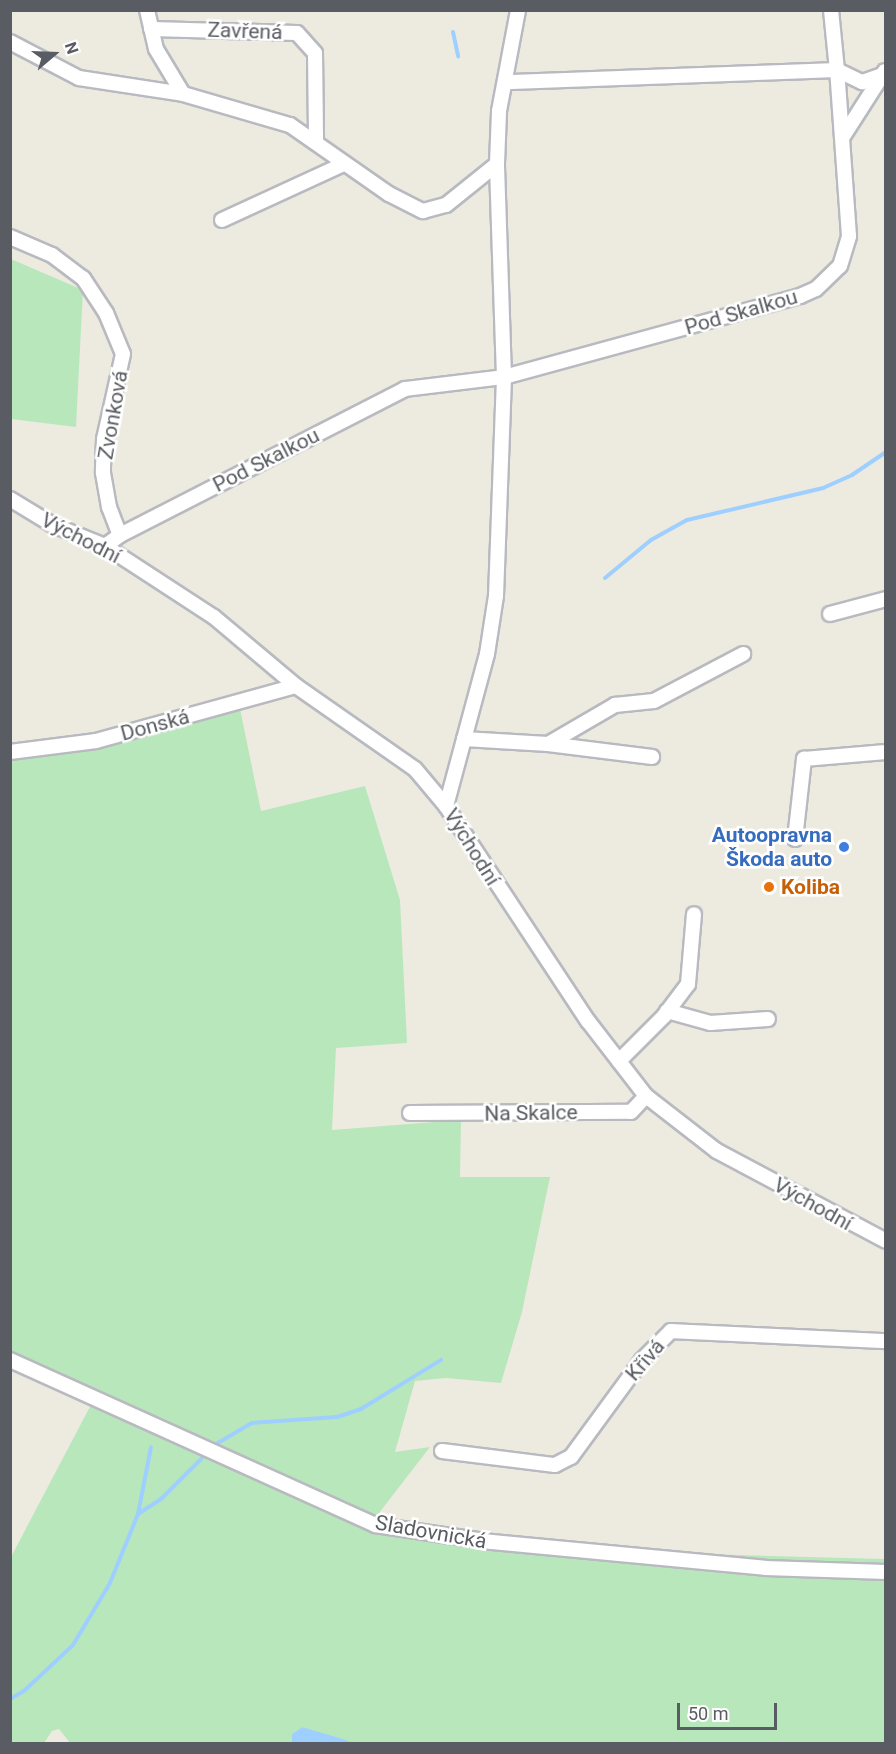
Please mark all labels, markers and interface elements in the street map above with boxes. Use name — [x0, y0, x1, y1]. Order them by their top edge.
street label: Zavřená — [207, 17, 283, 45]
north arrow — [24, 24, 84, 84]
text: N — [61, 40, 82, 56]
street label: Pod Skalkou — [682, 284, 800, 340]
street label: Zvonková — [93, 369, 133, 461]
street label: Pod Skalkou — [209, 422, 323, 498]
street label: Východní — [37, 507, 125, 569]
street label: Donská — [118, 704, 192, 746]
street label: Východní — [438, 804, 506, 890]
place label: Autoopravna Škoda auto — [712, 822, 832, 872]
marker: Autoopravna Škoda auto — [837, 840, 851, 854]
place label: Koliba — [781, 874, 840, 900]
marker: Koliba — [762, 880, 776, 894]
street label: Na Skalce — [484, 1100, 578, 1126]
street label: Východní — [769, 1172, 857, 1236]
street label: Křivá — [620, 1334, 670, 1386]
street label: Sladovnická — [373, 1510, 489, 1554]
scale bar — [680, 1691, 780, 1729]
text: 50 m — [688, 1703, 728, 1724]

